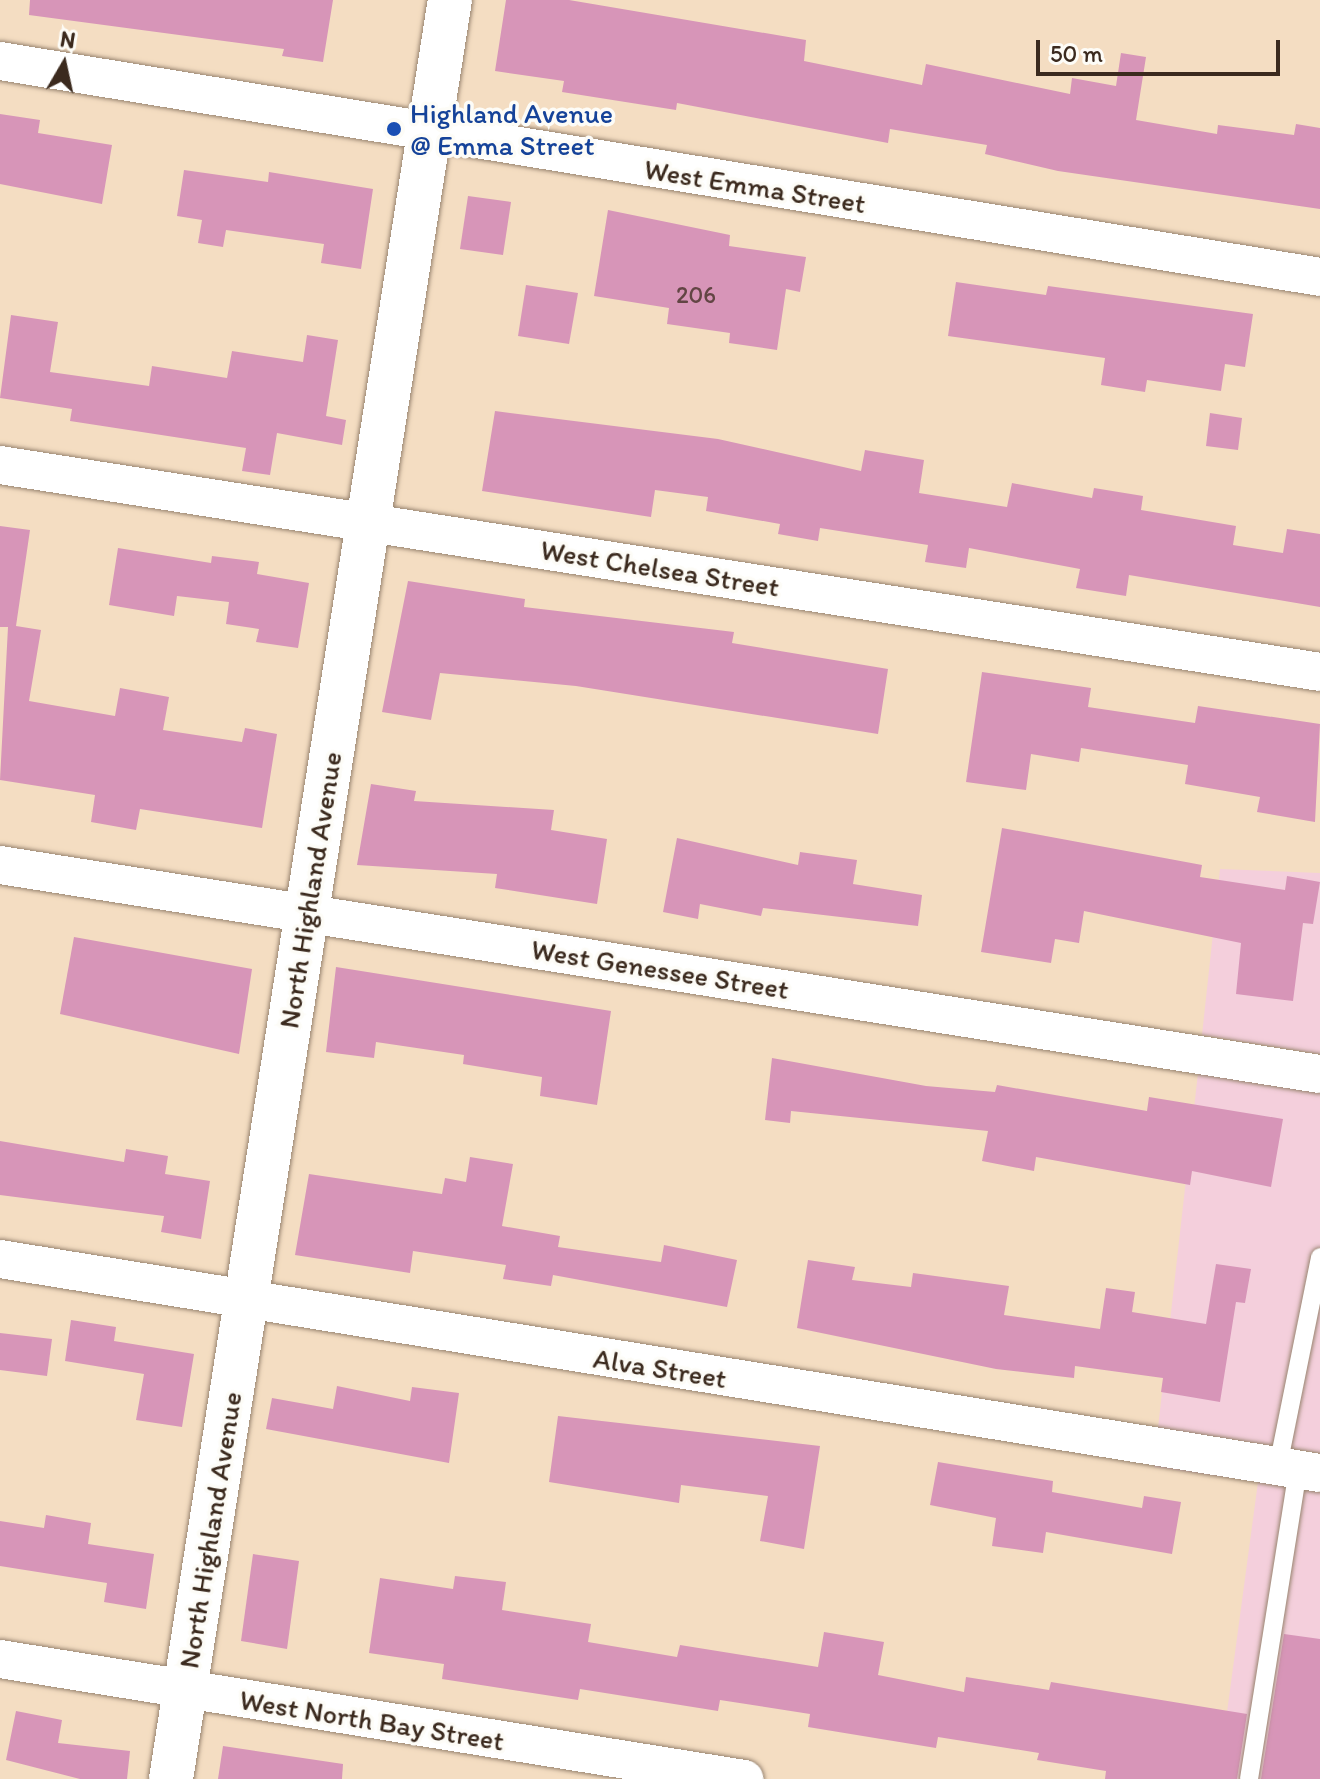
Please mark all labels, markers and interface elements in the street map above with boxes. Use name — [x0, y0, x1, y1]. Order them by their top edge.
north arrow — [24, 24, 104, 104]
scale bar — [1040, 24, 1284, 74]
text: N — [58, 25, 77, 54]
text: 50 m — [1050, 39, 1103, 68]
place label: Highland Avenue @ Emma Street — [410, 96, 612, 162]
marker: Highland Avenue @ Emma Street — [385, 120, 403, 138]
street label: West Emma Street — [643, 152, 867, 220]
house number: 206 — [676, 281, 716, 309]
street label: West Chelsea Street — [539, 533, 781, 603]
street label: North Highland Avenue — [272, 750, 348, 1030]
street label: West Genessee Street — [529, 932, 791, 1006]
street label: Alva Street — [591, 1341, 729, 1395]
street label: North Highland Avenue — [172, 1390, 248, 1670]
street label: West North Bay Street — [237, 1682, 507, 1758]

